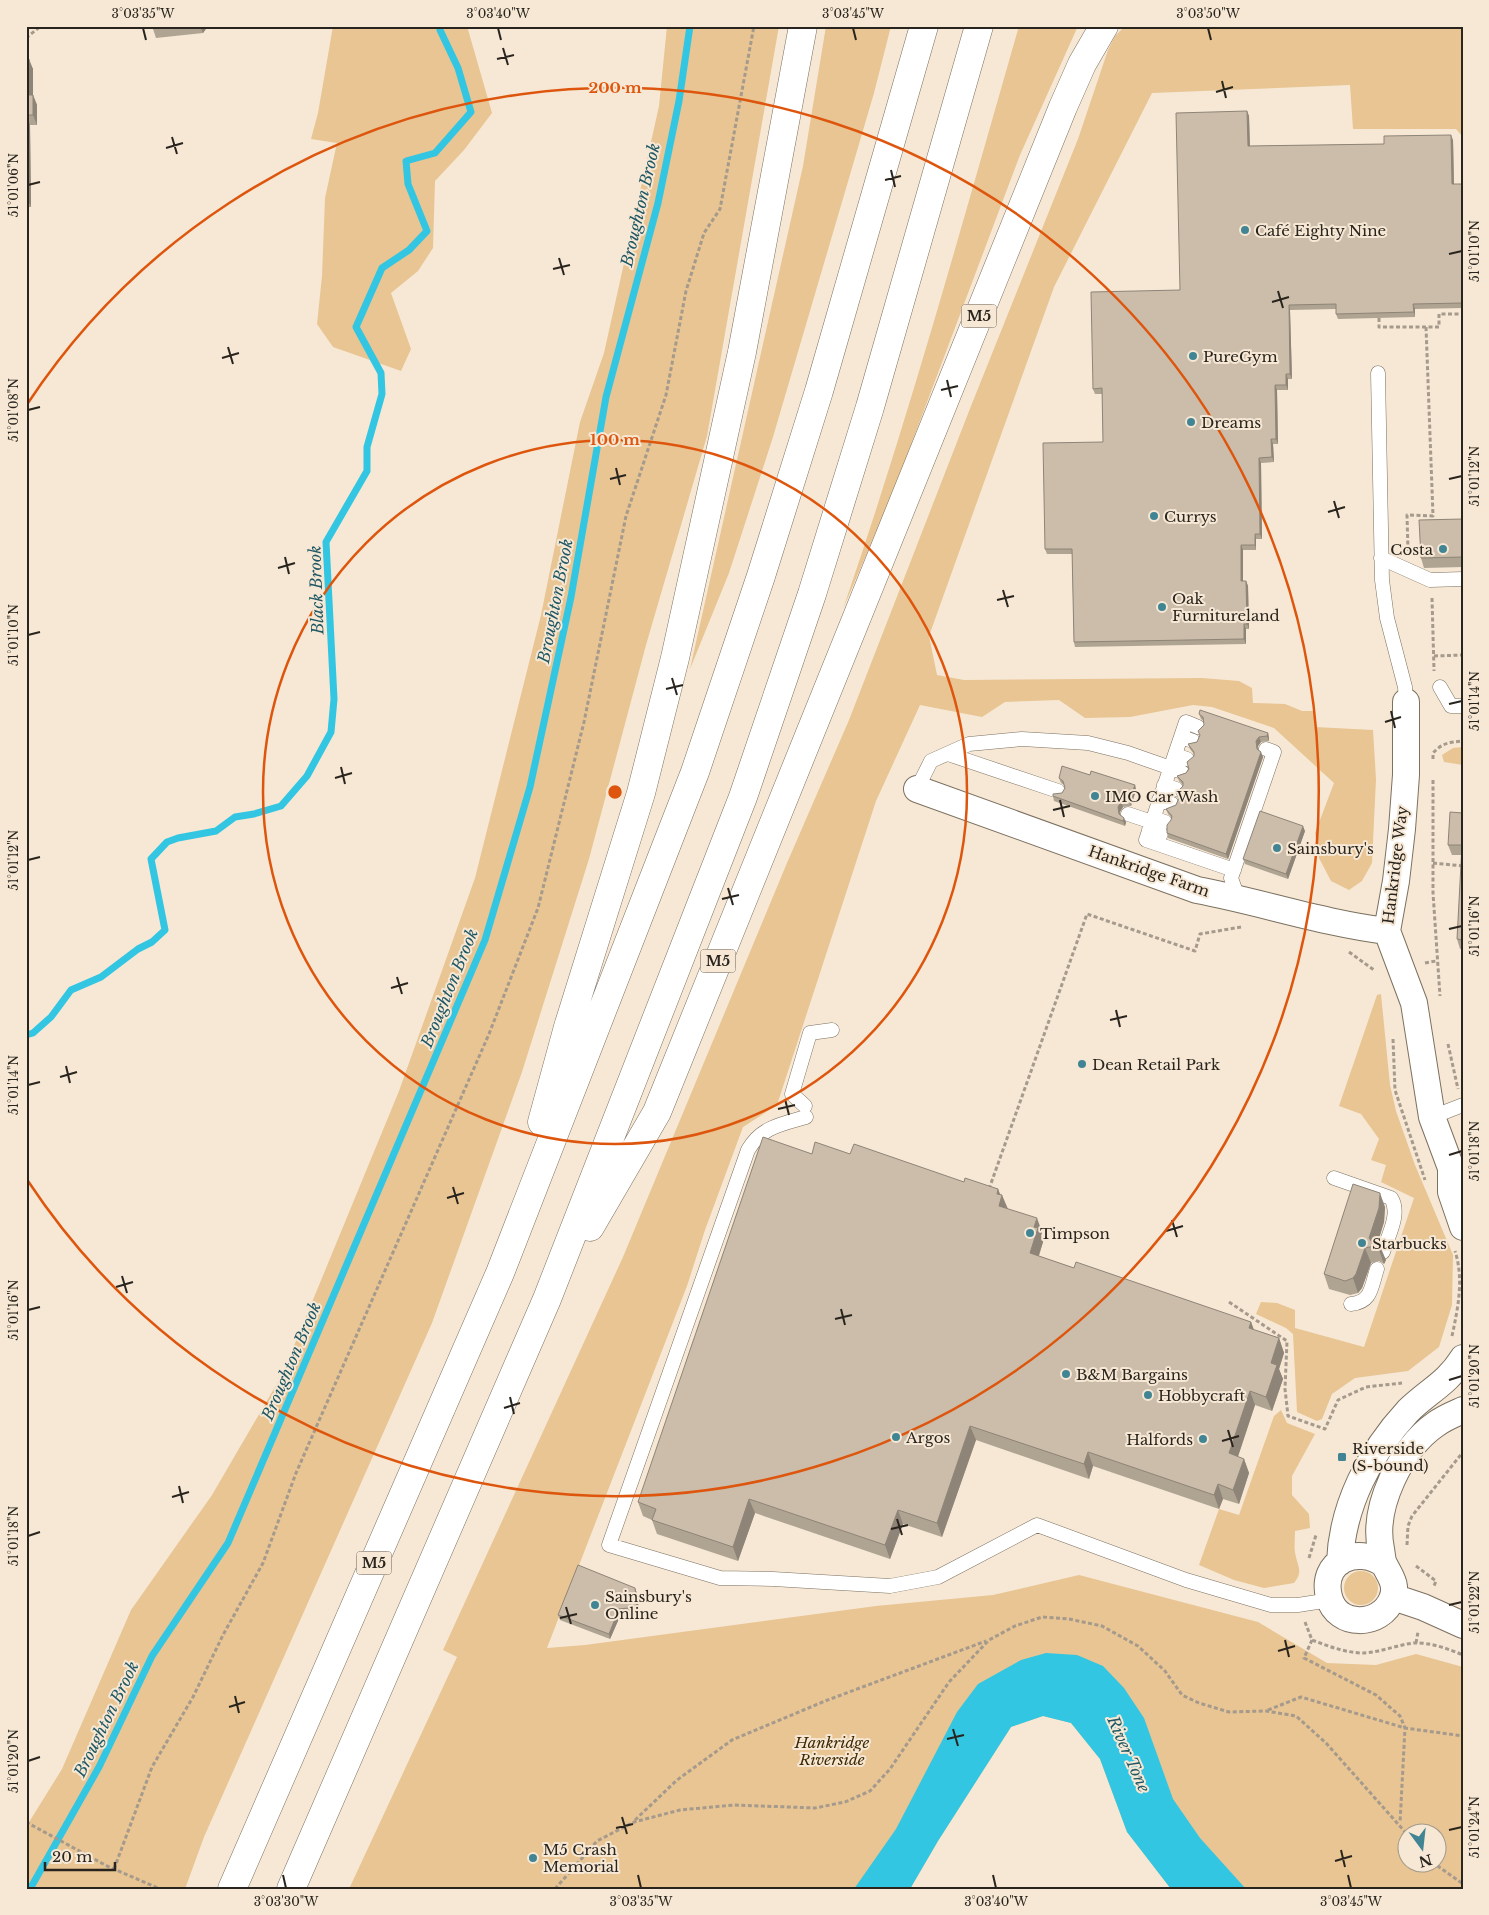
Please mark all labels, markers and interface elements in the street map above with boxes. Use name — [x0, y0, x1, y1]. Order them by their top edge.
text: 3°03'35"W — [112, 6, 175, 21]
text: 3°03'40"W — [466, 6, 531, 21]
text: 3°03'45"W — [822, 6, 885, 21]
text: 3°03'50"W — [1176, 6, 1241, 21]
text: 200 m — [589, 78, 642, 97]
water label: Broughton Brook — [616, 141, 664, 270]
text: 51°01'06"N — [6, 153, 21, 217]
text: 51°01'10"N — [1467, 220, 1482, 282]
place label: Café Eighty Nine — [1255, 221, 1386, 240]
marker: Café Eighty Nine — [1239, 224, 1251, 236]
road number: M5 — [962, 304, 996, 328]
place label: PureGym — [1203, 347, 1278, 366]
marker: PureGym — [1187, 350, 1199, 362]
text: 51°01'08"N — [6, 378, 21, 442]
place label: Dreams — [1201, 413, 1261, 432]
marker: Dreams — [1185, 416, 1197, 428]
text: 100 m — [590, 430, 640, 449]
text: 51°01'12"N — [1467, 445, 1482, 506]
place label: Currys — [1164, 507, 1217, 526]
marker: Currys — [1148, 510, 1160, 522]
water label: Broughton Brook — [533, 537, 577, 666]
place label: Costa — [1390, 540, 1434, 559]
marker: Costa — [1437, 543, 1449, 555]
water label: Black Brook — [304, 545, 328, 636]
place label: Oak Furnitureland — [1172, 589, 1280, 625]
marker: Oak Furnitureland — [1156, 601, 1168, 613]
text: 51°01'10"N — [6, 604, 21, 666]
text: 51°01'14"N — [1467, 671, 1482, 731]
centre of rings — [606, 783, 624, 801]
place label: IMO Car Wash — [1105, 787, 1218, 806]
marker: IMO Car Wash — [1089, 790, 1101, 802]
street label: Hankridge Way — [1378, 804, 1412, 925]
text: 51°01'12"N — [6, 829, 21, 890]
place label: Sainsbury's — [1287, 839, 1374, 858]
street label: Hankridge Farm — [1086, 841, 1212, 901]
marker: Sainsbury's — [1271, 842, 1283, 854]
text: 51°01'16"N — [1467, 895, 1482, 957]
water label: Broughton Brook — [416, 926, 482, 1051]
road number: M5 — [700, 949, 736, 972]
text: 51°01'14"N — [6, 1055, 21, 1115]
place label: Dean Retail Park — [1092, 1055, 1221, 1074]
marker: Dean Retail Park — [1076, 1058, 1088, 1070]
text: 51°01'18"N — [1467, 1120, 1482, 1181]
place label: Timpson — [1040, 1224, 1110, 1243]
marker: Timpson — [1024, 1227, 1036, 1239]
place label: Starbucks — [1372, 1234, 1447, 1253]
marker: Starbucks — [1356, 1237, 1368, 1249]
text: 51°01'16"N — [6, 1279, 21, 1341]
water label: Broughton Brook — [257, 1299, 325, 1424]
text: 51°01'20"N — [1467, 1344, 1482, 1408]
place label: B&M Bargains — [1076, 1365, 1188, 1384]
marker: B&M Bargains — [1060, 1368, 1072, 1380]
place label: Hobbycraft — [1158, 1386, 1246, 1405]
marker: Hobbycraft — [1142, 1389, 1154, 1401]
place label: Argos — [905, 1428, 950, 1447]
place label: Halfords — [1126, 1430, 1193, 1449]
marker: Argos — [890, 1431, 902, 1443]
marker: Halfords — [1197, 1433, 1209, 1445]
place label: Riverside (S-bound) — [1352, 1439, 1429, 1475]
marker: Riverside (S-bound) — [1336, 1451, 1348, 1463]
text: 51°01'18"N — [6, 1505, 21, 1566]
road number: M5 — [356, 1552, 392, 1575]
text: 51°01'22"N — [1467, 1570, 1482, 1633]
place label: Sainsbury's Online — [605, 1587, 692, 1623]
marker: Sainsbury's Online — [589, 1599, 601, 1611]
water label: Broughton Brook — [69, 1658, 143, 1781]
water label: River Tone — [1103, 1712, 1155, 1796]
text: 51°01'20"N — [6, 1729, 21, 1793]
park label: Hankridge Riverside — [794, 1733, 870, 1769]
text: 51°01'24"N — [1467, 1796, 1482, 1858]
north arrow — [1396, 1822, 1446, 1872]
scale bar — [45, 1840, 115, 1872]
place label: M5 Crash Memorial — [543, 1840, 619, 1876]
text: 20 m — [52, 1847, 92, 1866]
text: N — [1417, 1850, 1434, 1871]
marker: M5 Crash Memorial — [527, 1852, 539, 1864]
text: 3°03'30"W — [254, 1894, 319, 1909]
text: 3°03'35"W — [610, 1894, 673, 1909]
text: 3°03'40"W — [964, 1894, 1029, 1909]
text: 3°03'45"W — [1320, 1894, 1383, 1909]

